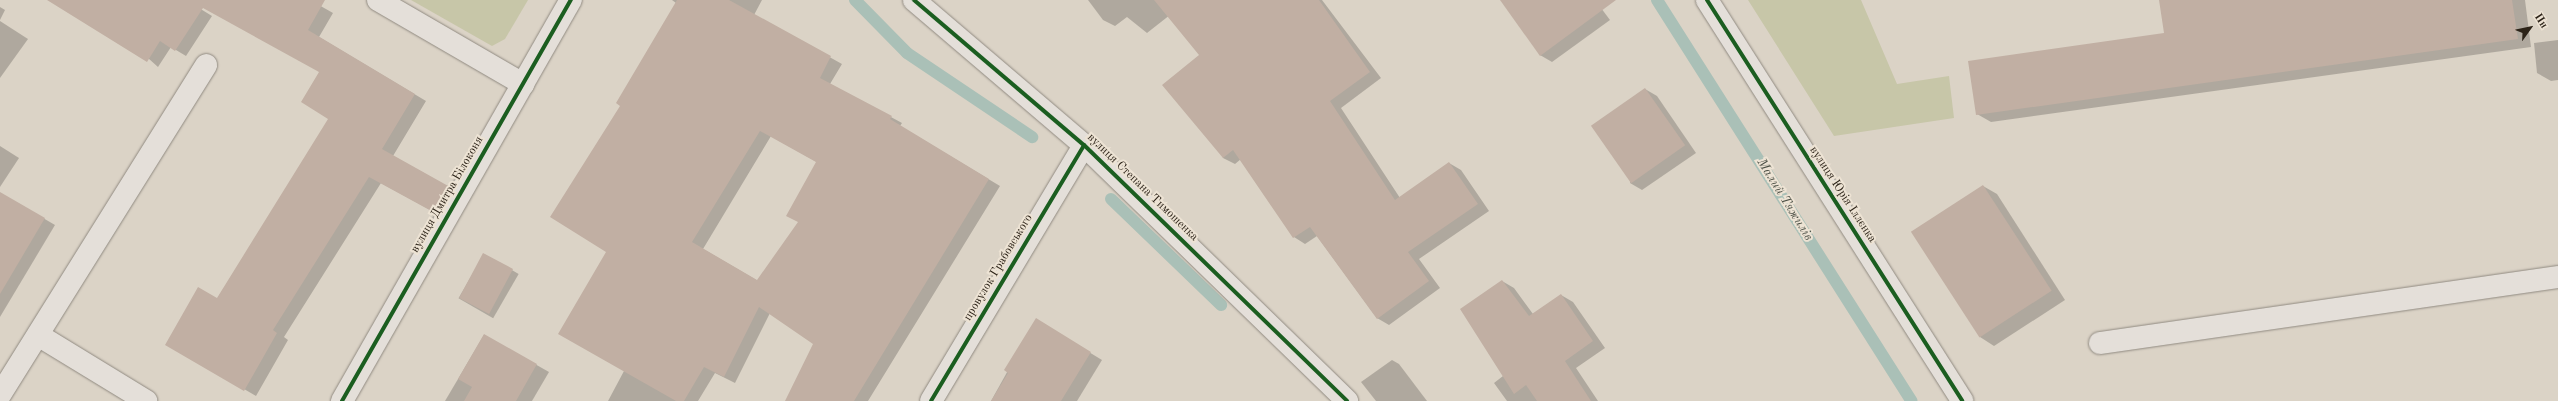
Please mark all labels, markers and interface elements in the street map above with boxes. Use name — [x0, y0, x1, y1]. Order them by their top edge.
north arrow — [2510, 8, 2550, 48]
text: Пн — [2532, 12, 2549, 31]
street label: вулиця Степана Тимошенка — [1083, 131, 1201, 245]
street label: вулиця Дмитра Білоконя — [409, 134, 487, 256]
street label: вулиця Юрія Іллєнка — [1805, 144, 1879, 246]
water label: Малий Тяжилів — [1752, 156, 1816, 244]
street label: провулок Грабовського — [961, 212, 1037, 324]

